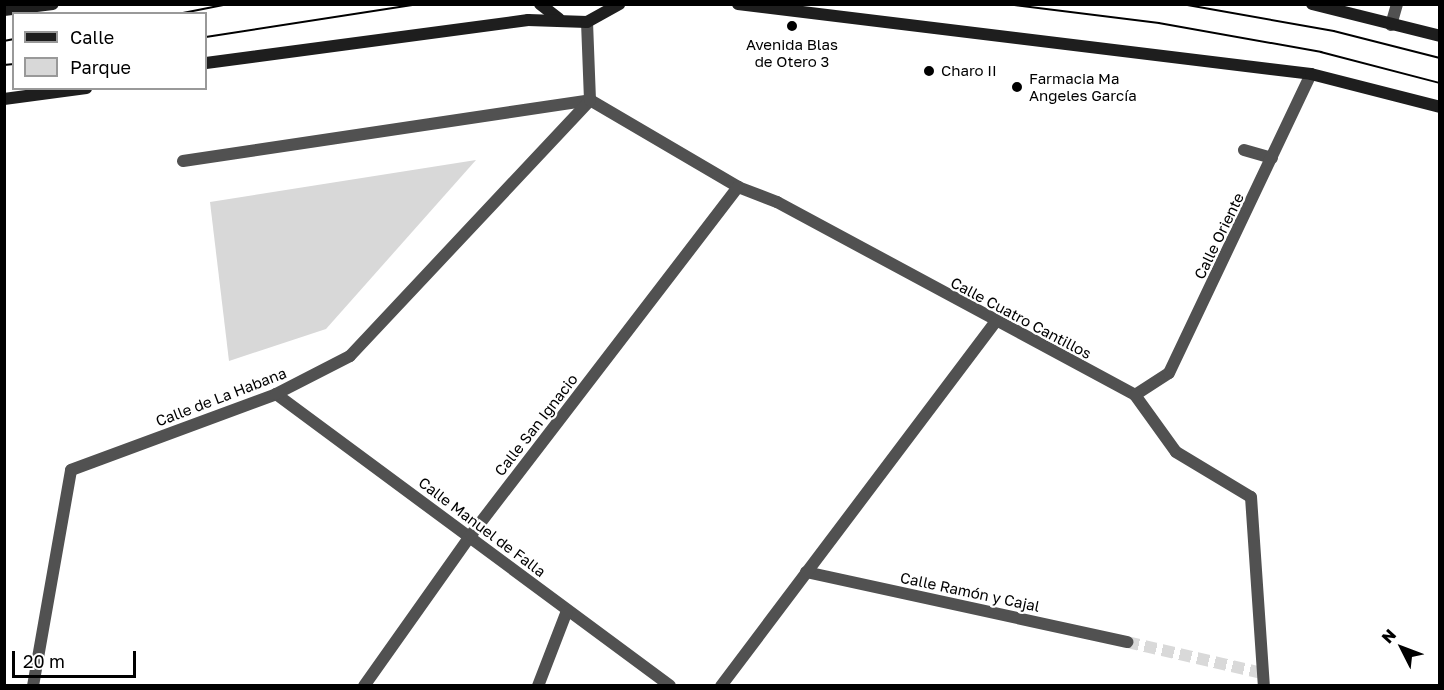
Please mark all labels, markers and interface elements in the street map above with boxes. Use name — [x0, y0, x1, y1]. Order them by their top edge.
legend — [12, 12, 207, 90]
marker: Avenida Blas de Otero 3 — [785, 19, 799, 33]
text: Calle — [70, 26, 114, 48]
place label: Avenida Blas de Otero 3 — [746, 35, 838, 70]
text: Parque — [70, 56, 131, 78]
place label: Charo II — [941, 62, 997, 80]
marker: Charo II — [922, 64, 936, 78]
place label: Farmacia Mª Angeles García — [1029, 69, 1137, 104]
marker: Farmacia Mª Angeles García — [1010, 80, 1024, 94]
street label: Calle Oriente — [1190, 190, 1248, 282]
street label: Calle Cuatro Cantillos — [948, 273, 1094, 363]
street label: Calle de La Habana — [153, 364, 289, 430]
street label: Calle San Ignacio — [491, 370, 581, 480]
street label: Calle Manuel de Falla — [415, 473, 549, 581]
street label: Calle Ramón y Cajal — [898, 568, 1042, 616]
north arrow — [1372, 618, 1432, 678]
text: N — [1377, 625, 1400, 647]
scale bar — [15, 639, 140, 677]
text: 20 m — [23, 650, 65, 672]

